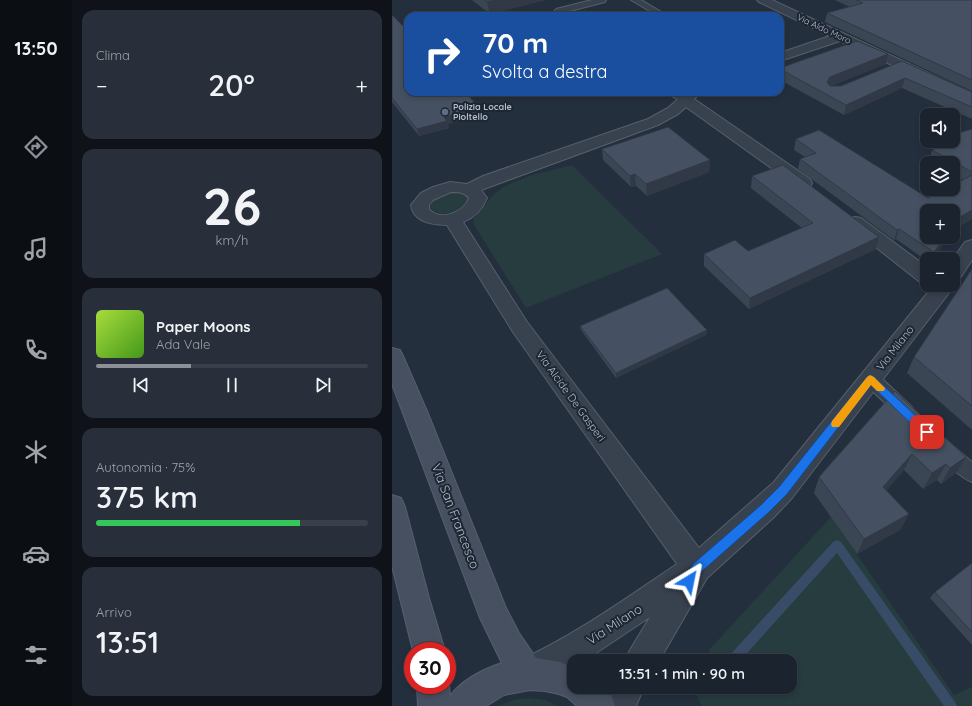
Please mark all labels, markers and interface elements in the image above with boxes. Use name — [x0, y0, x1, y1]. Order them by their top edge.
street label: Via Aldo Moro — [795, 11, 853, 46]
text: 70 m — [482, 25, 548, 60]
icon: right — [416, 28, 468, 80]
text: 13:50 — [14, 37, 58, 60]
text: Clima — [96, 47, 130, 63]
text: Svolta a destra — [482, 60, 608, 83]
text: 20° — [208, 66, 255, 104]
text: − — [96, 72, 107, 100]
text: + — [356, 72, 368, 100]
place label: Polizia Locale Pioltello — [453, 101, 512, 122]
marker: Polizia Locale Pioltello — [440, 107, 450, 117]
map controls — [920, 108, 960, 292]
button: sound — [920, 108, 960, 148]
icon: directions — [22, 133, 50, 161]
button: layers — [920, 156, 960, 196]
text: 26 — [203, 173, 261, 238]
button: + — [920, 204, 960, 244]
text: km/h — [216, 232, 248, 248]
icon: music — [22, 235, 50, 263]
button: − — [920, 252, 960, 292]
text: Paper Moons — [156, 317, 251, 336]
street label: Via Milano — [873, 323, 917, 373]
icon: phone — [22, 336, 50, 364]
text: Ada Vale — [156, 336, 210, 352]
street label: Via Alcide De Gasperi — [533, 348, 609, 444]
icon: previous — [130, 374, 152, 396]
icon: pause — [221, 374, 243, 396]
icon: next — [312, 374, 334, 396]
pin — [910, 415, 944, 449]
icon: arrive — [916, 421, 938, 443]
icon: climate — [22, 438, 50, 466]
text: Autonomia · 75% — [96, 459, 195, 475]
street label: Via San Francesco — [429, 461, 483, 571]
text: 375 km — [96, 478, 198, 516]
icon: car — [22, 540, 50, 568]
position arrow — [668, 560, 710, 602]
street label: Via Milano — [583, 600, 645, 648]
text: Arrivo — [96, 604, 132, 620]
text: 13:51 — [96, 623, 159, 661]
icon: filters — [22, 641, 50, 669]
speed limit sign: 30 — [404, 642, 456, 694]
text: 13:51 · 1 min · 90 m — [619, 664, 745, 683]

